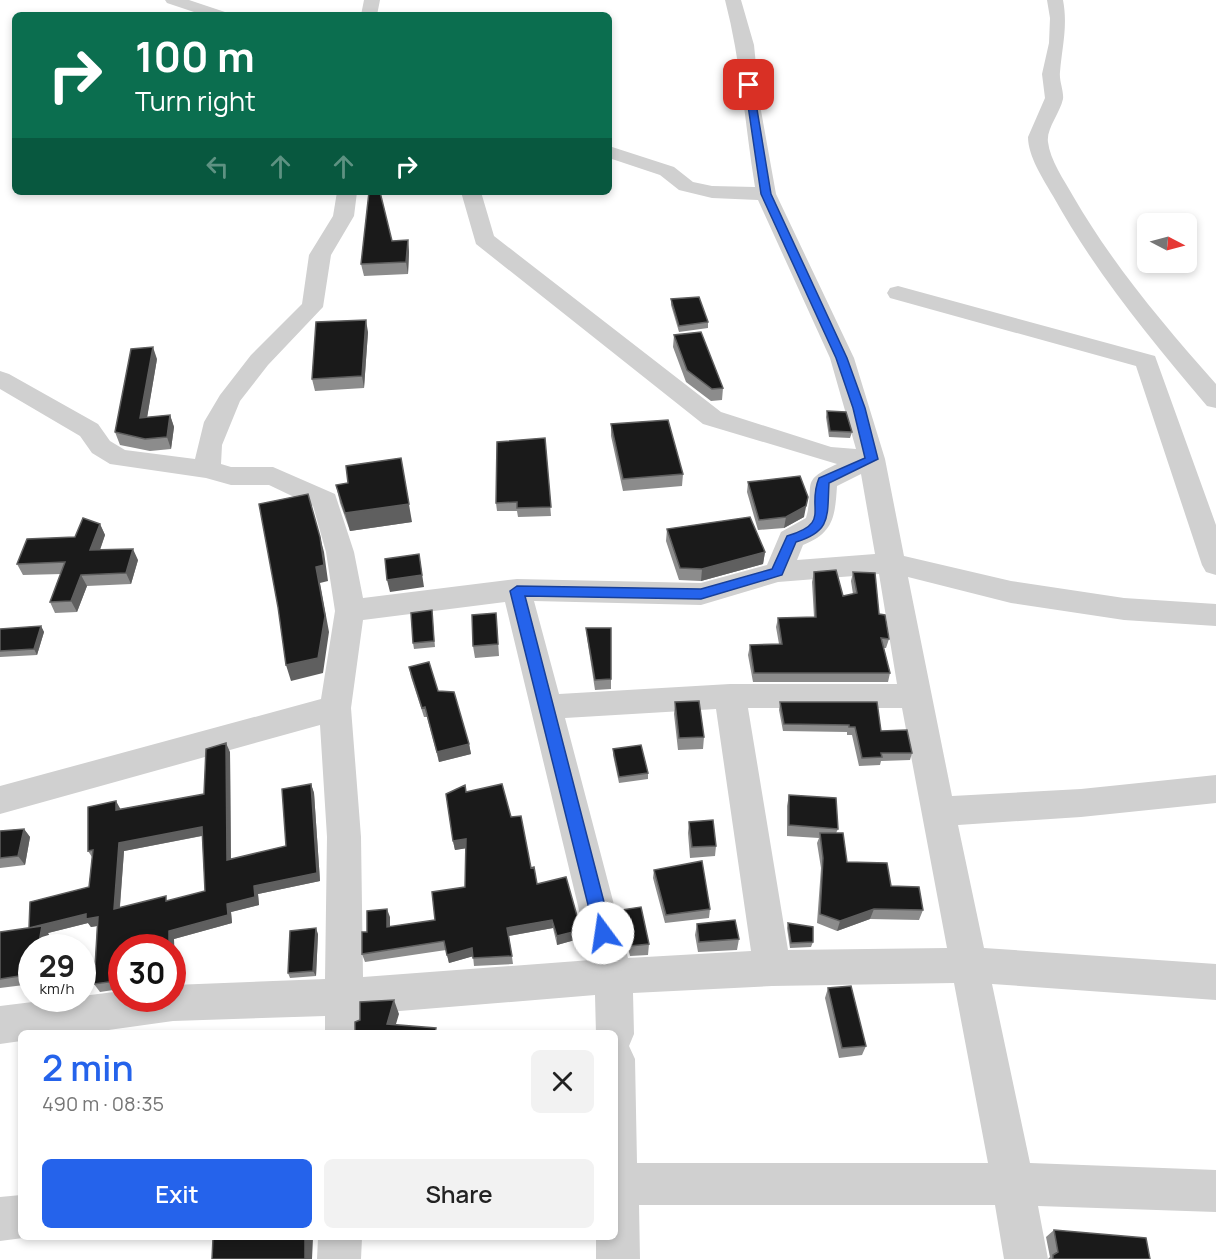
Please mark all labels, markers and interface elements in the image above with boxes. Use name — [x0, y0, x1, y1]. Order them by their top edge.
text: 100 m — [135, 27, 255, 85]
icon: right — [36, 36, 114, 114]
pin — [723, 59, 774, 110]
icon: arrive — [732, 68, 765, 101]
text: Turn right — [135, 82, 256, 119]
icon: left — [201, 150, 234, 183]
icon: ahead — [264, 150, 297, 183]
icon: ahead — [327, 150, 360, 183]
icon: right — [390, 150, 423, 183]
north arrow — [1137, 213, 1197, 273]
map controls — [1137, 213, 1197, 273]
position arrow — [571, 901, 635, 965]
speed limit sign: 30 — [108, 934, 186, 1012]
text: 29 — [39, 945, 75, 986]
text: km/h — [40, 978, 74, 999]
text: 2 min — [42, 1043, 134, 1092]
button: close — [531, 1050, 594, 1113]
text: 490 m · 08:35 — [42, 1090, 164, 1117]
button: Exit — [42, 1159, 312, 1228]
button: Share — [324, 1159, 594, 1228]

